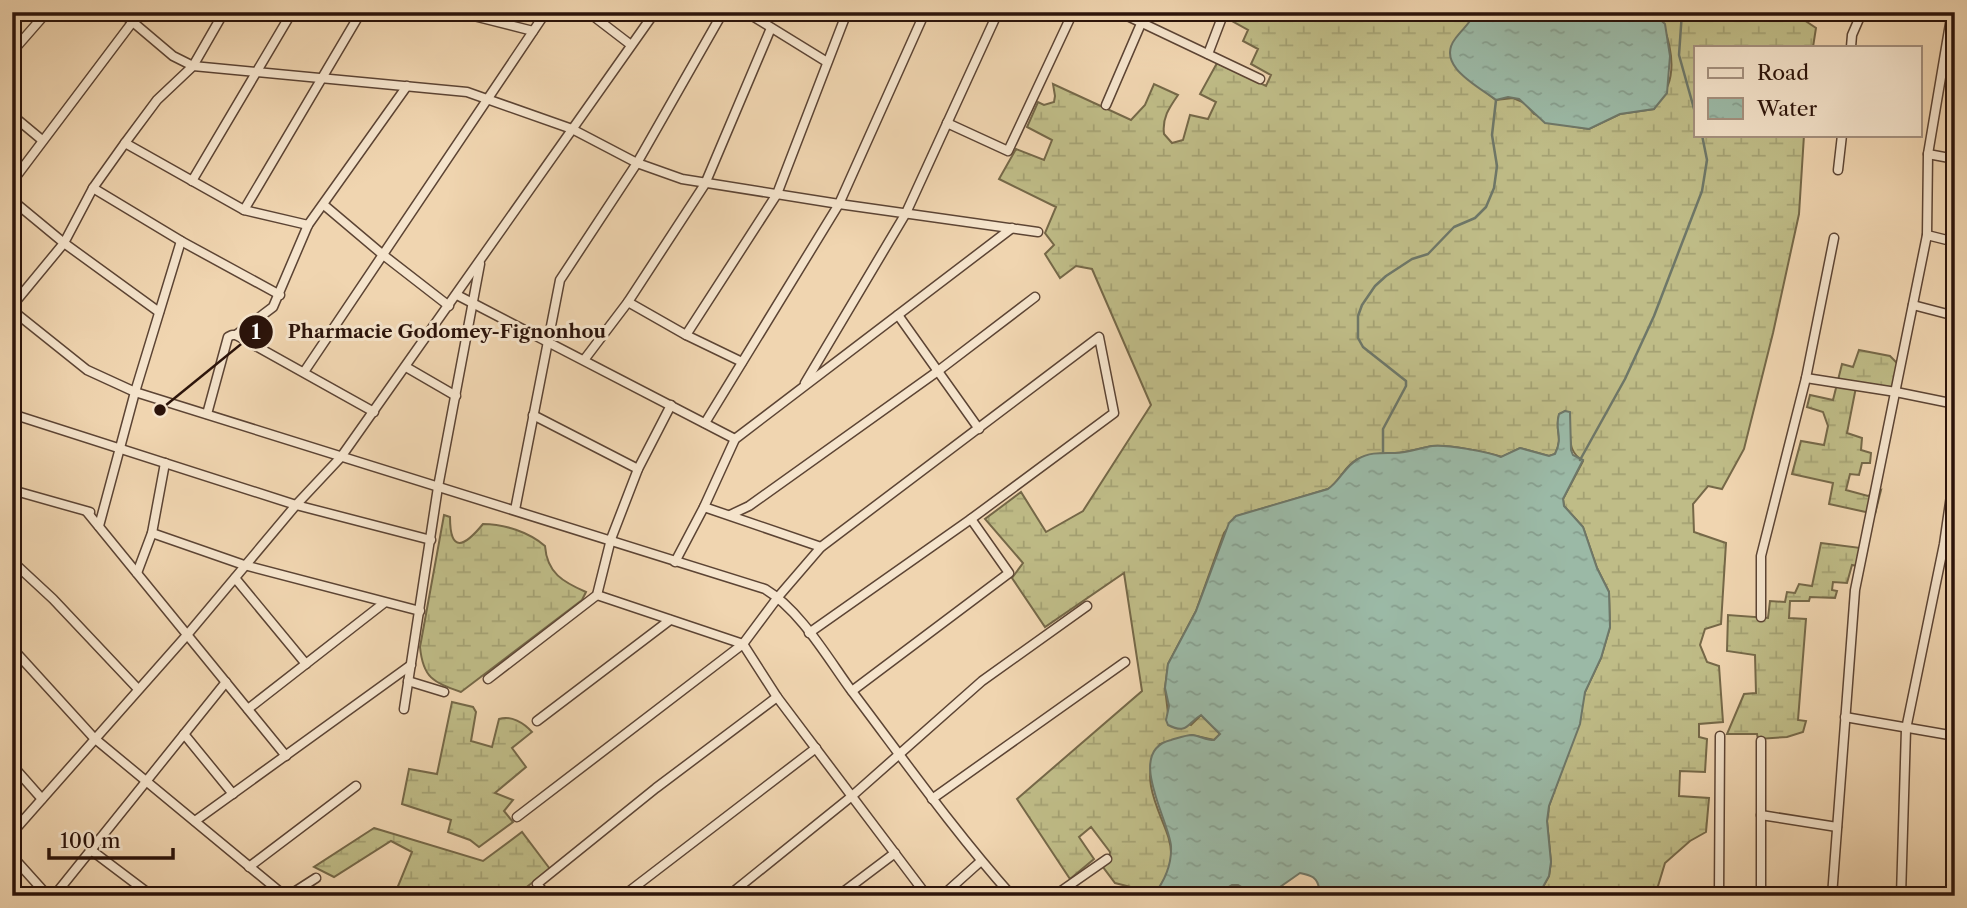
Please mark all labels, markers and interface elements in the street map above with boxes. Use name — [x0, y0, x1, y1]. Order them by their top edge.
legend — [1694, 46, 1922, 136]
text: Road — [1757, 60, 1809, 85]
text: Water — [1756, 96, 1817, 121]
callout: Pharmacie Godomey-Fignonhou — [239, 312, 620, 352]
text: 1 — [251, 319, 261, 344]
text: Pharmacie Godomey-Fignonhou — [288, 320, 607, 343]
scale bar — [49, 817, 173, 861]
text: 100 m — [60, 828, 121, 853]

